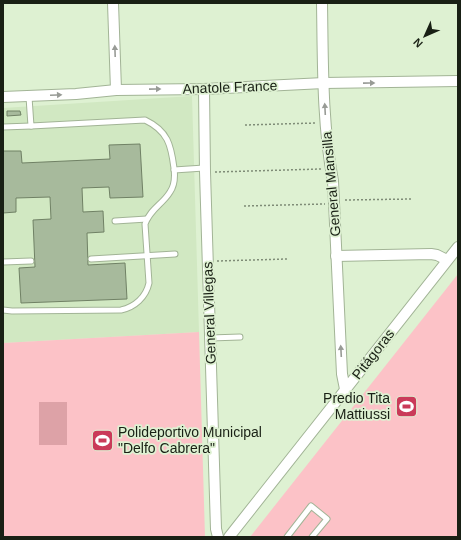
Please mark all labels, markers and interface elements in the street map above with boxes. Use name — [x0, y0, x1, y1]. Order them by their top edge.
north arrow — [405, 16, 445, 56]
text: N — [411, 36, 425, 50]
one-way arrow — [111, 45, 118, 57]
street label: Anatole France — [182, 77, 278, 97]
one-way arrow — [363, 79, 375, 86]
one-way arrow — [149, 86, 162, 92]
one-way arrow — [50, 92, 63, 98]
one-way arrow — [322, 103, 329, 115]
street label: General Mansilla — [318, 131, 344, 237]
street label: General Villegas — [199, 262, 219, 364]
street label: Pitágoras — [348, 326, 398, 382]
one-way arrow — [338, 344, 344, 357]
place label: Predio Tita Mattiussi — [323, 390, 390, 422]
sports icon: Predio Tita Mattiussi — [393, 393, 419, 419]
place label: Polideportivo Municipal "Delfo Cabrera" — [118, 424, 262, 456]
sports icon: Polideportivo Municipal "Delfo Cabrera" — [90, 427, 116, 453]

